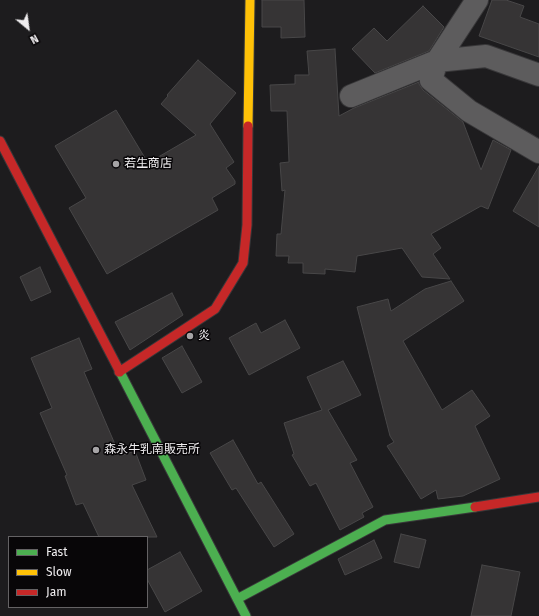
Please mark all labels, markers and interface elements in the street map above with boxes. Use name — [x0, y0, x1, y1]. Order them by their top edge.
north arrow — [8, 8, 48, 48]
text: N — [28, 31, 40, 46]
place label: 若生商店 — [124, 157, 172, 171]
marker: 若生商店 — [111, 159, 121, 169]
place label: 炎 — [198, 329, 210, 343]
marker: 炎 — [185, 331, 195, 341]
place label: 森永牛乳南販売所 — [104, 443, 200, 457]
marker: 森永牛乳南販売所 — [91, 445, 101, 455]
legend — [8, 536, 148, 608]
text: Fast — [46, 545, 68, 559]
text: Slow — [46, 565, 72, 579]
text: Jam — [46, 585, 66, 599]

